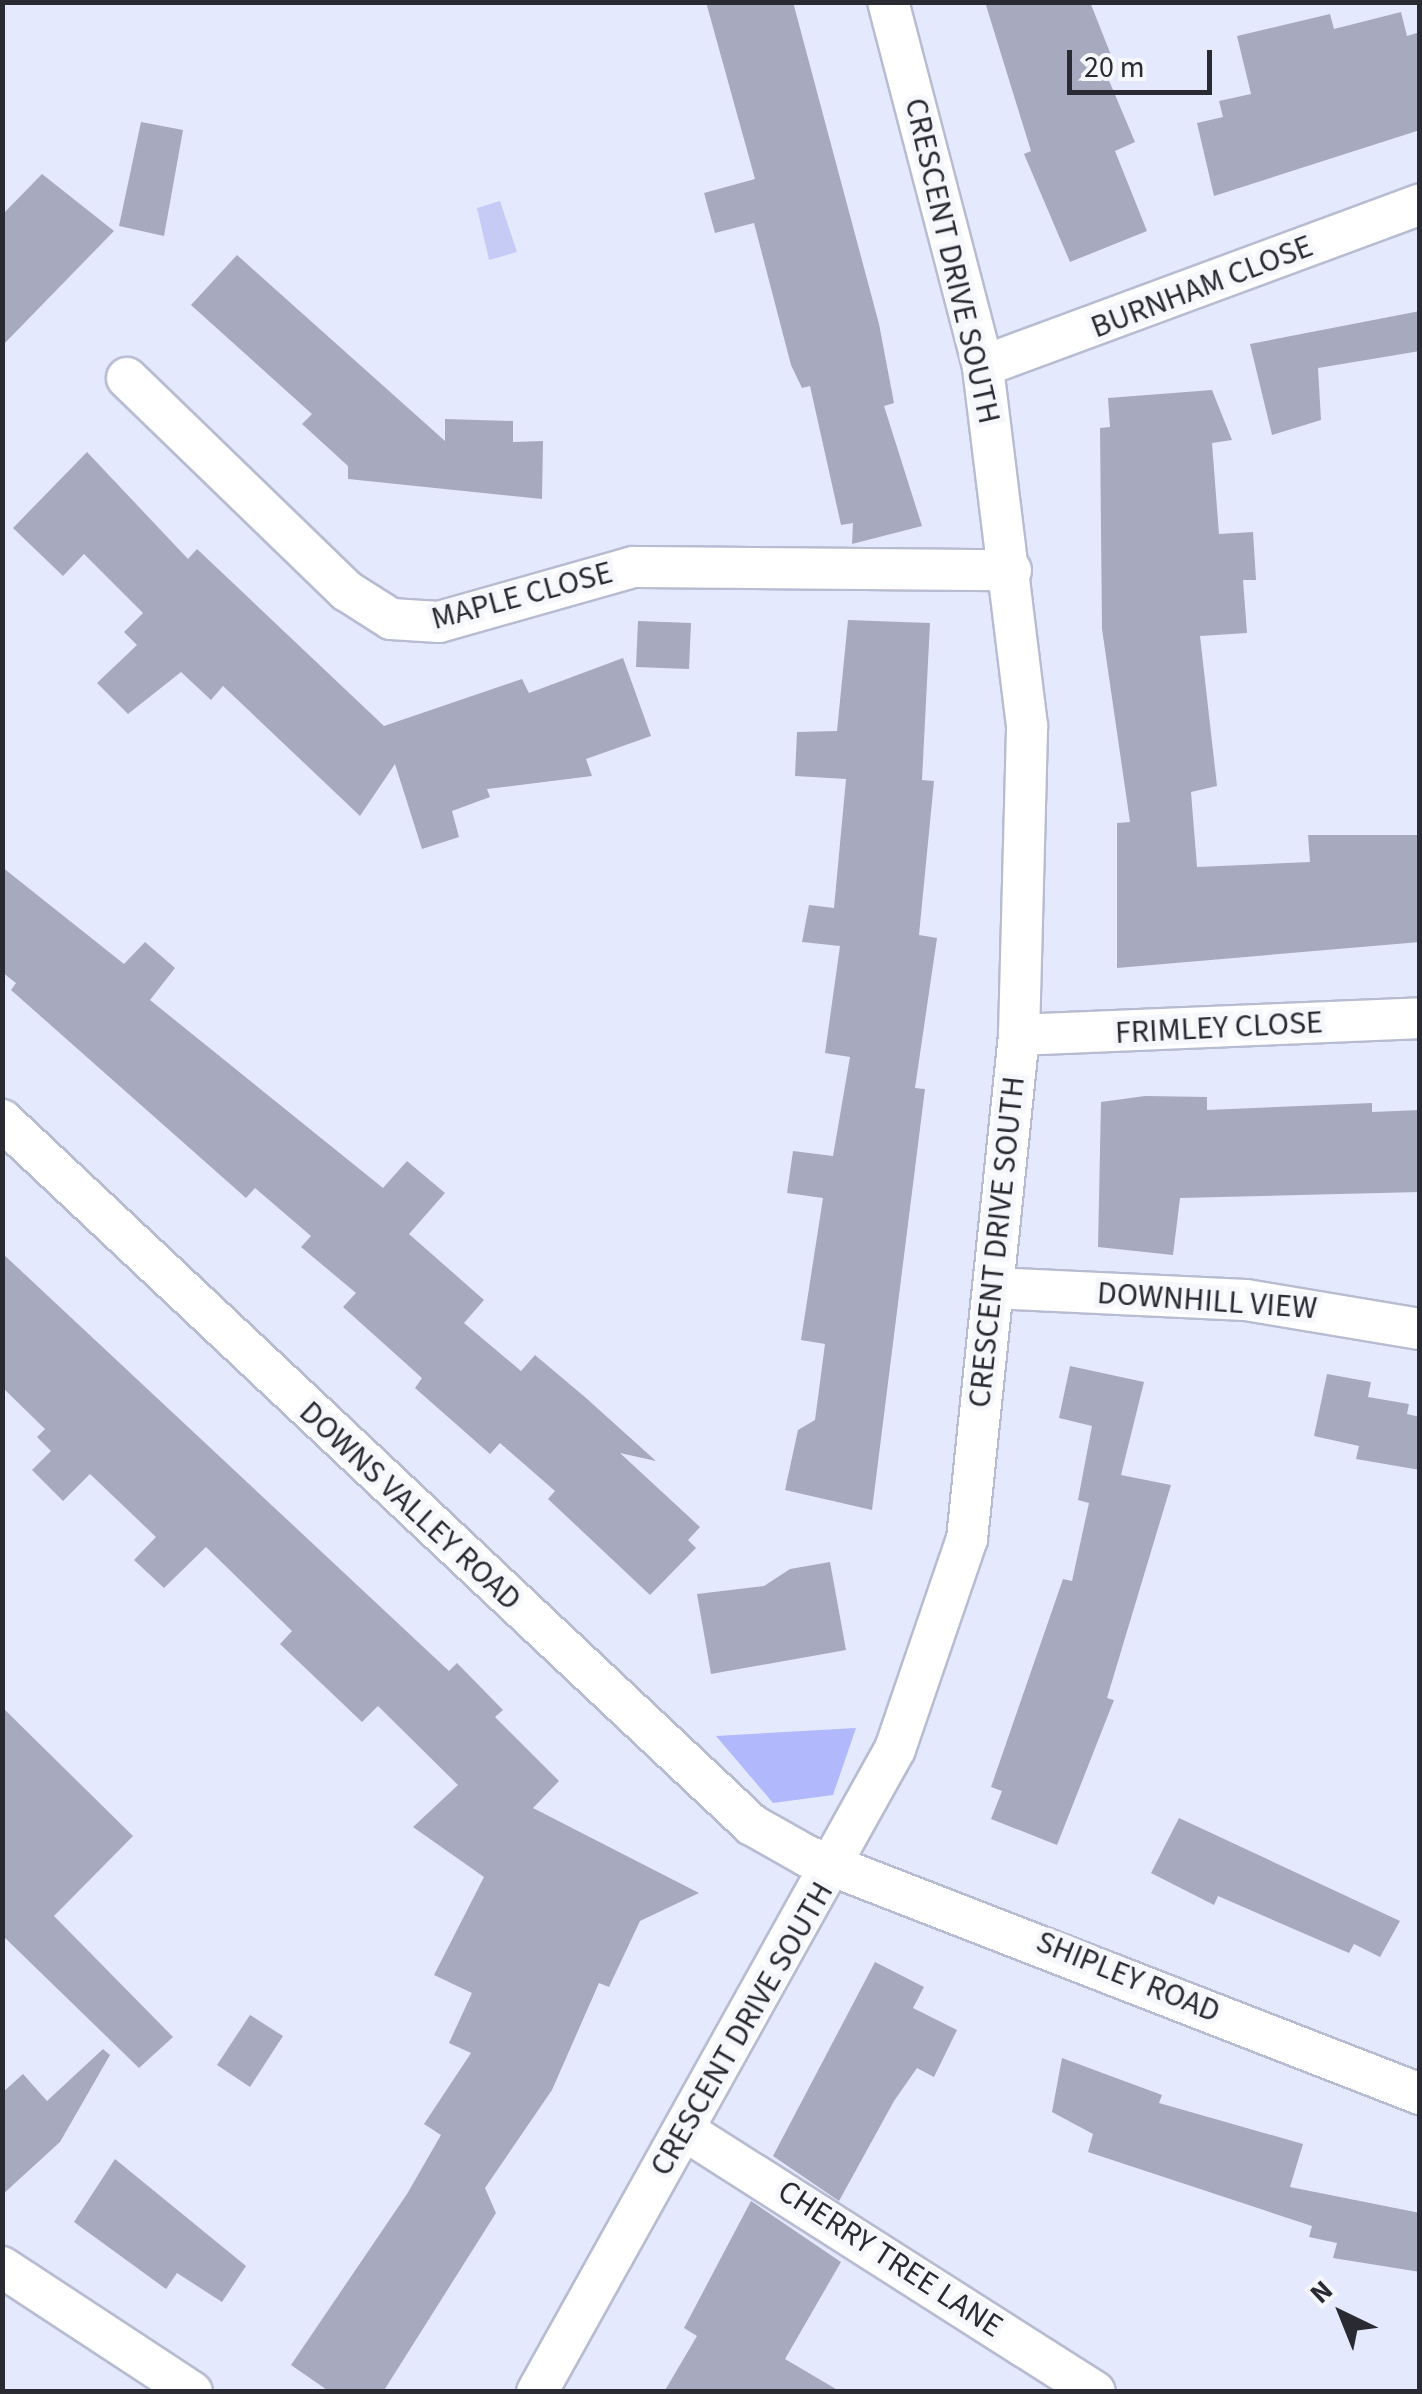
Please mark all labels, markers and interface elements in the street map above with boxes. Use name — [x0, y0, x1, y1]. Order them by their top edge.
scale bar — [1072, 30, 1217, 92]
text: 20 m — [1084, 46, 1145, 89]
street label: CRESCENT DRIVE SOUTH — [896, 95, 1008, 427]
street label: BURNHAM CLOSE — [1086, 227, 1318, 347]
street label: MAPLE CLOSE — [427, 553, 617, 639]
street label: FRIMLEY CLOSE — [1114, 1003, 1324, 1053]
street label: CRESCENT DRIVE SOUTH — [961, 1074, 1033, 1410]
street label: DOWNHILL VIEW — [1096, 1274, 1318, 1328]
street label: DOWNS VALLEY ROAD — [291, 1393, 529, 1619]
street label: CRESCENT DRIVE SOUTH — [642, 1875, 842, 2183]
street label: SHIPLEY ROAD — [1031, 1923, 1225, 2031]
street label: CHERRY TREE LANE — [770, 2172, 1010, 2346]
north arrow — [1292, 2264, 1392, 2364]
text: N — [1301, 2271, 1342, 2313]

